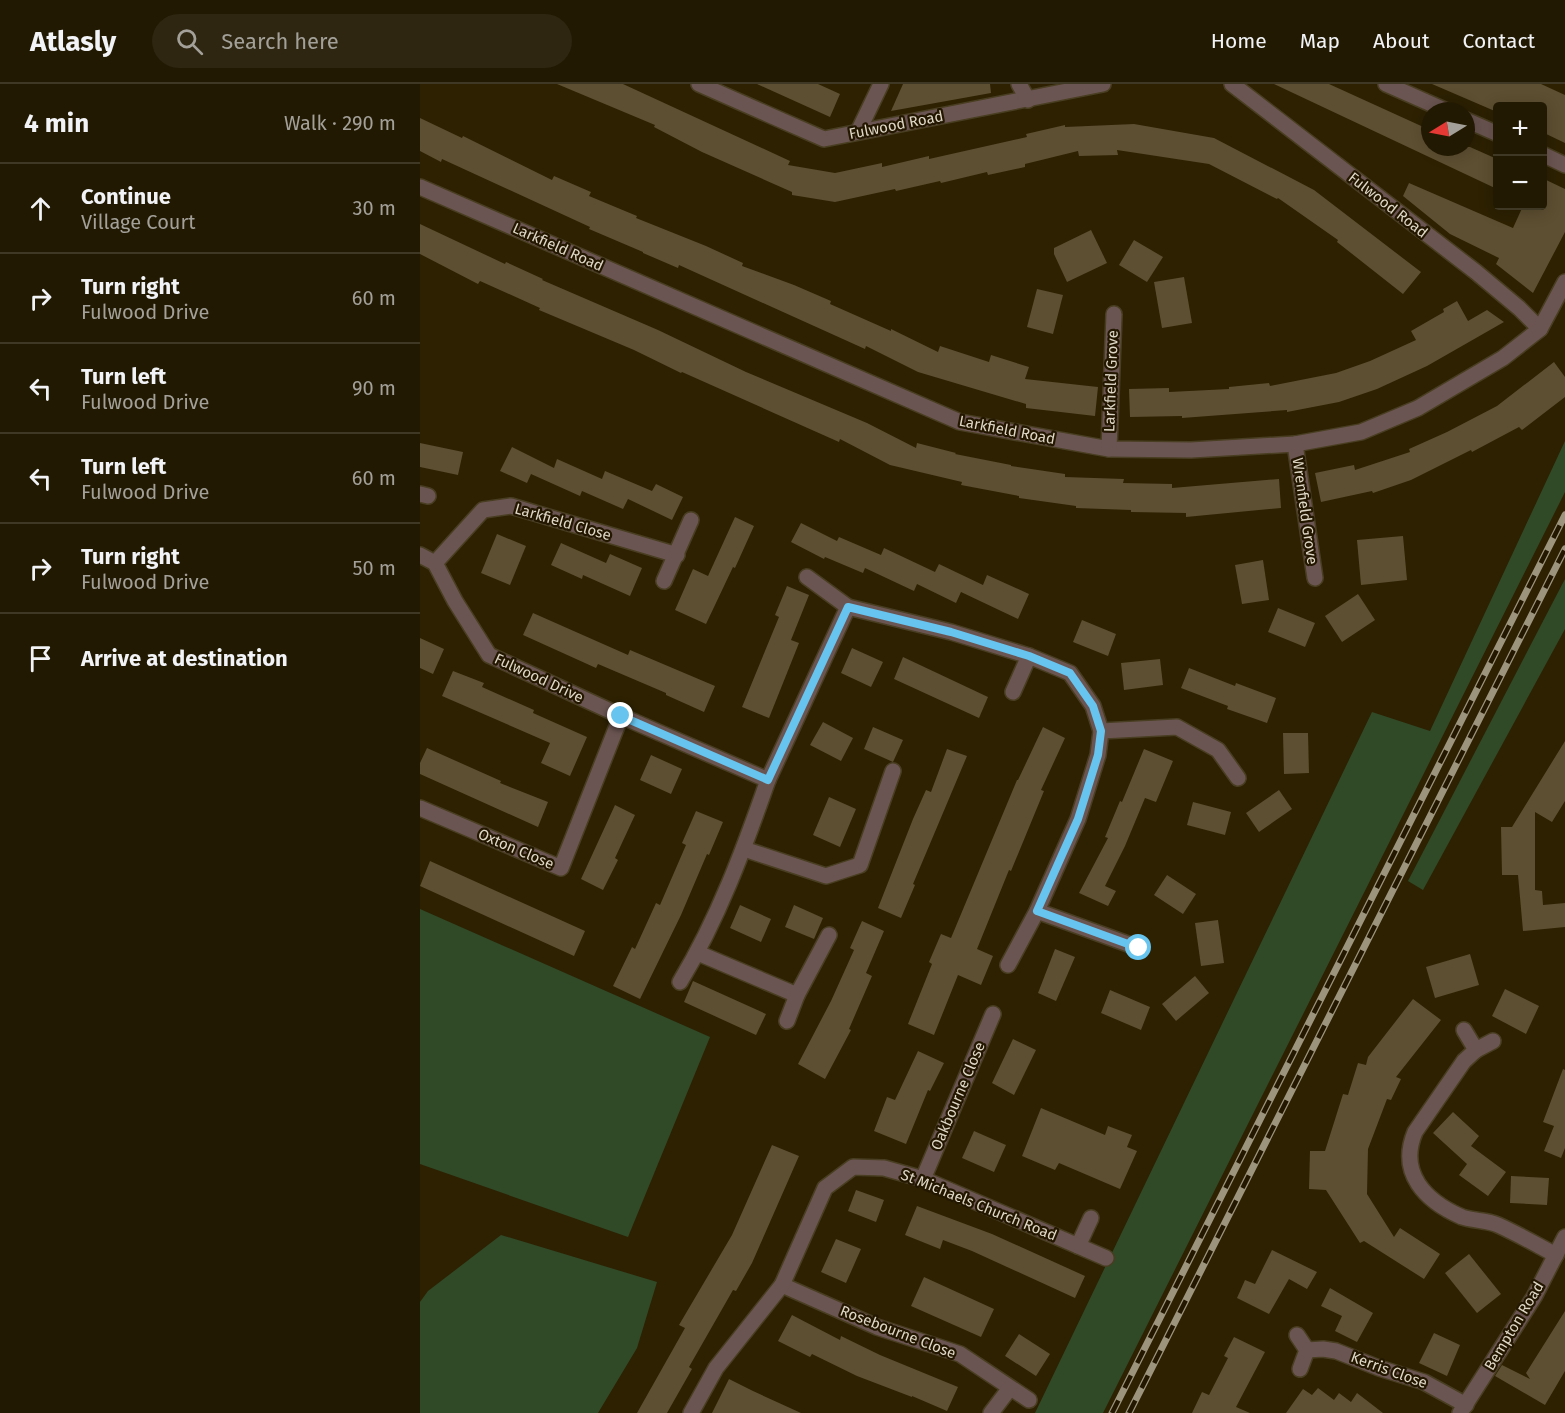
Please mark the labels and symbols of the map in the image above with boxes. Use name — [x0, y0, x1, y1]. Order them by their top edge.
north arrow — [1421, 102, 1475, 156]
street label: Fulwood Road — [847, 107, 945, 143]
street label: Fulwood Road — [1345, 168, 1431, 242]
street label: Larkfield Road — [510, 219, 606, 275]
street label: Larkfield Grove — [1100, 330, 1122, 432]
street label: Larkfield Road — [957, 412, 1057, 448]
street label: Wrenfield Grove — [1289, 456, 1321, 566]
street label: Larkfield Close — [513, 500, 613, 544]
street label: Fulwood Drive — [492, 649, 586, 707]
route end — [607, 702, 633, 728]
street label: Oxton Close — [475, 825, 557, 873]
route start — [1125, 934, 1151, 960]
street label: Oakbourne Close — [927, 1039, 989, 1153]
street label: St Michaels Church Road — [898, 1165, 1060, 1245]
street label: Bempton Road — [1480, 1278, 1548, 1374]
street label: Rosebourne Close — [838, 1302, 958, 1362]
street label: Kerris Close — [1348, 1348, 1430, 1392]

